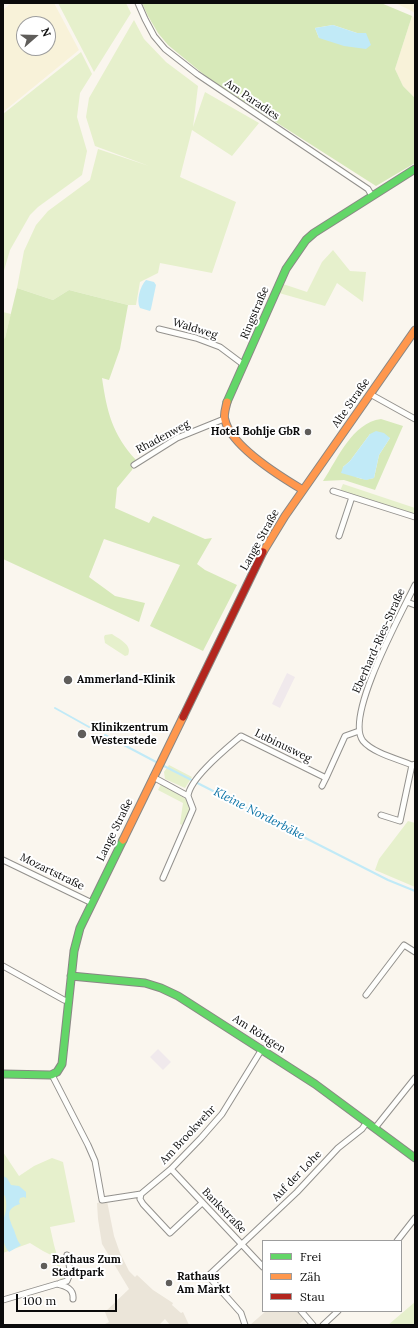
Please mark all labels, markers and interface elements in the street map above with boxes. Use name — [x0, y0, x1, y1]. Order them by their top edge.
north arrow — [16, 16, 56, 56]
text: N — [38, 26, 54, 39]
street label: Am Paradies — [222, 77, 282, 123]
street label: Ringstraße — [238, 285, 272, 341]
street label: Waldweg — [171, 316, 219, 342]
street label: Alte Straße — [329, 376, 373, 430]
street label: Rhadenweg — [134, 417, 192, 457]
place label: Hotel Bohlje GbR — [211, 425, 300, 439]
marker: Hotel Bohlje GbR — [303, 427, 313, 437]
street label: Lange Straße — [238, 507, 282, 573]
street label: Eberhard-Ries-Straße — [350, 587, 408, 695]
place label: Ammerland-Klinik — [77, 673, 175, 687]
marker: Ammerland-Klinik — [62, 674, 74, 686]
place label: Klinikzentrum Westerstede — [91, 721, 168, 747]
street label: Lubinusweg — [252, 727, 314, 765]
marker: Klinikzentrum Westerstede — [76, 728, 88, 740]
water label: Kleine Norderbäke — [211, 785, 307, 843]
street label: Lange Straße — [94, 797, 136, 863]
street label: Mozartstraße — [18, 851, 86, 893]
street label: Am Röttgen — [230, 1012, 288, 1056]
street label: Am Brookwehr — [157, 1103, 219, 1167]
street label: Auf der Lohe — [269, 1148, 325, 1204]
street label: Bankstraße — [199, 1185, 249, 1237]
legend — [262, 1240, 402, 1312]
text: Frei — [300, 1249, 321, 1264]
place label: Rathaus Zum Stadtpark — [52, 1253, 121, 1279]
marker: Rathaus Zum Stadtpark — [39, 1261, 49, 1271]
text: Zäh — [300, 1269, 321, 1284]
place label: Rathaus Am Markt — [177, 1270, 230, 1296]
marker: Rathaus Am Markt — [164, 1278, 174, 1288]
scale bar — [18, 1286, 119, 1312]
text: Stau — [300, 1289, 325, 1304]
text: 100 m — [23, 1293, 56, 1308]

